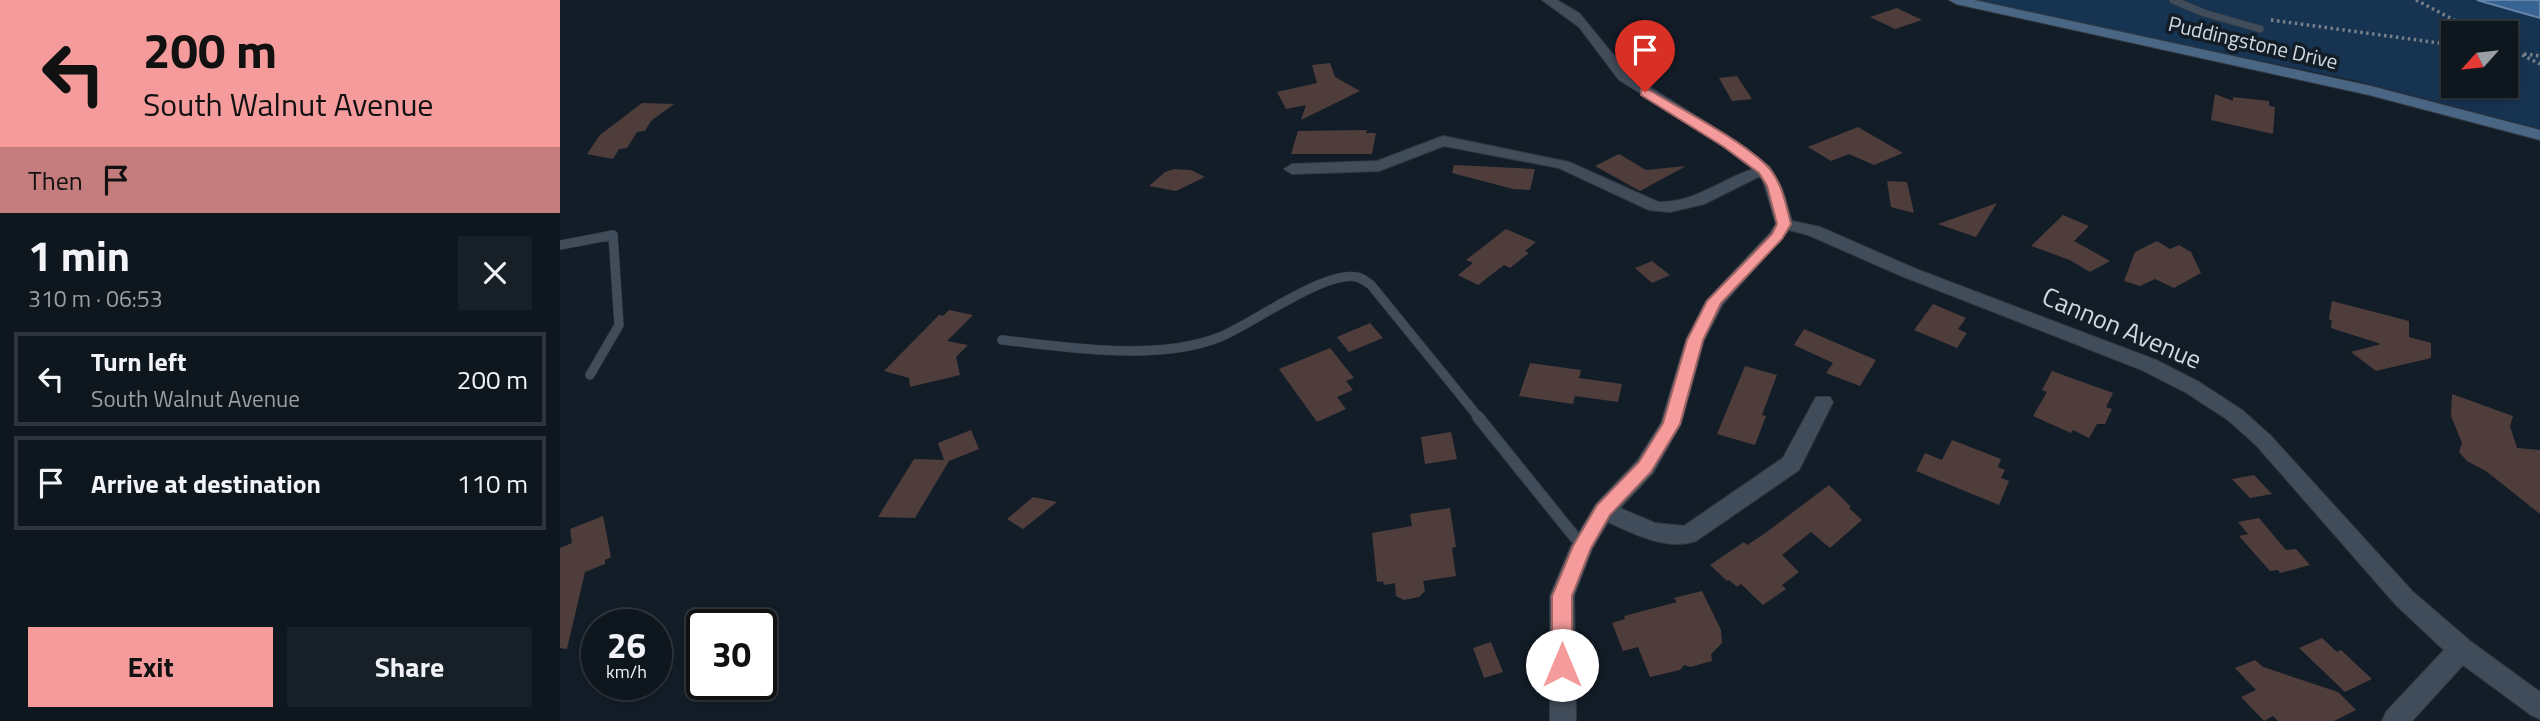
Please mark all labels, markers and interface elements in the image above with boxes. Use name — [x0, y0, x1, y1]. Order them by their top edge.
street label: Puddingstone Drive — [2165, 7, 2341, 77]
text: 200 m — [143, 12, 277, 87]
pin — [1615, 20, 1675, 92]
north arrow — [2441, 21, 2518, 98]
map controls — [2441, 21, 2518, 98]
icon: left — [28, 28, 119, 119]
icon: arrive — [1626, 31, 1664, 69]
text: South Walnut Avenue — [143, 80, 434, 128]
text: Then — [28, 161, 83, 200]
icon: arrive — [97, 161, 135, 199]
text: 1 min — [28, 223, 130, 287]
button: close — [458, 236, 532, 310]
street label: Cannon Avenue — [2036, 276, 2208, 379]
text: 310 m · 06:53 — [28, 281, 163, 316]
text: Turn left — [91, 342, 186, 381]
icon: left — [32, 360, 70, 398]
text: 200 m — [457, 360, 528, 399]
text: South Walnut Avenue — [91, 381, 300, 416]
icon: arrive — [32, 464, 70, 502]
text: Arrive at destination — [91, 464, 321, 503]
text: 110 m — [457, 464, 528, 503]
speed limit sign: 30 — [686, 609, 777, 700]
text: 26 — [607, 618, 646, 672]
button: Exit — [28, 627, 273, 707]
button: Share — [287, 627, 532, 707]
position arrow — [1525, 628, 1599, 702]
text: km/h — [606, 658, 647, 685]

